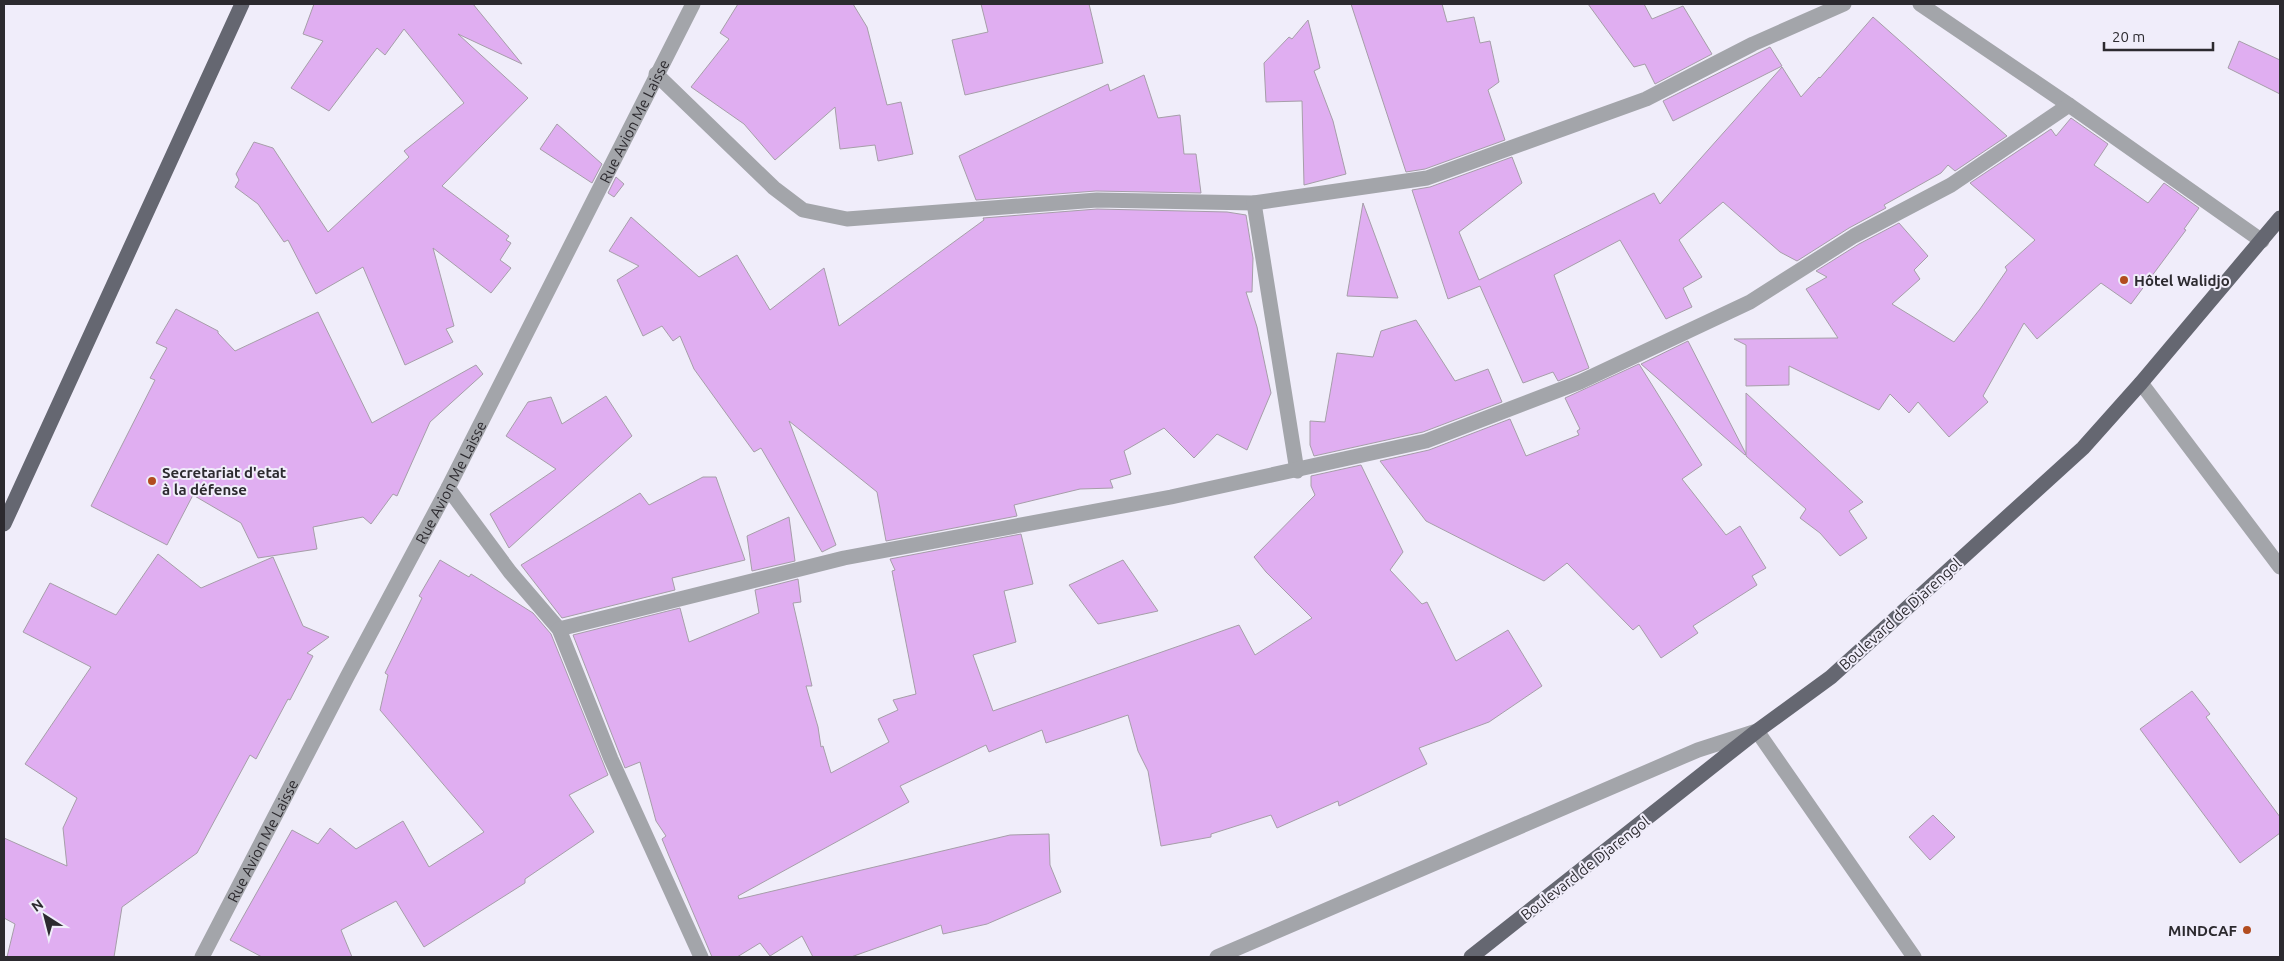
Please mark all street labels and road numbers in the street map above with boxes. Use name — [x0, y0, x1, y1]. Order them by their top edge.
street label: Rue Avion Me Laisse — [595, 56, 672, 186]
street label: Rue Avion Me Laisse — [411, 418, 489, 546]
street label: Boulevard de Djarengol — [1836, 555, 1965, 673]
street label: Rue Avion Me Laisse — [223, 776, 301, 905]
street label: Boulevard de Djarengol — [1517, 813, 1653, 923]

